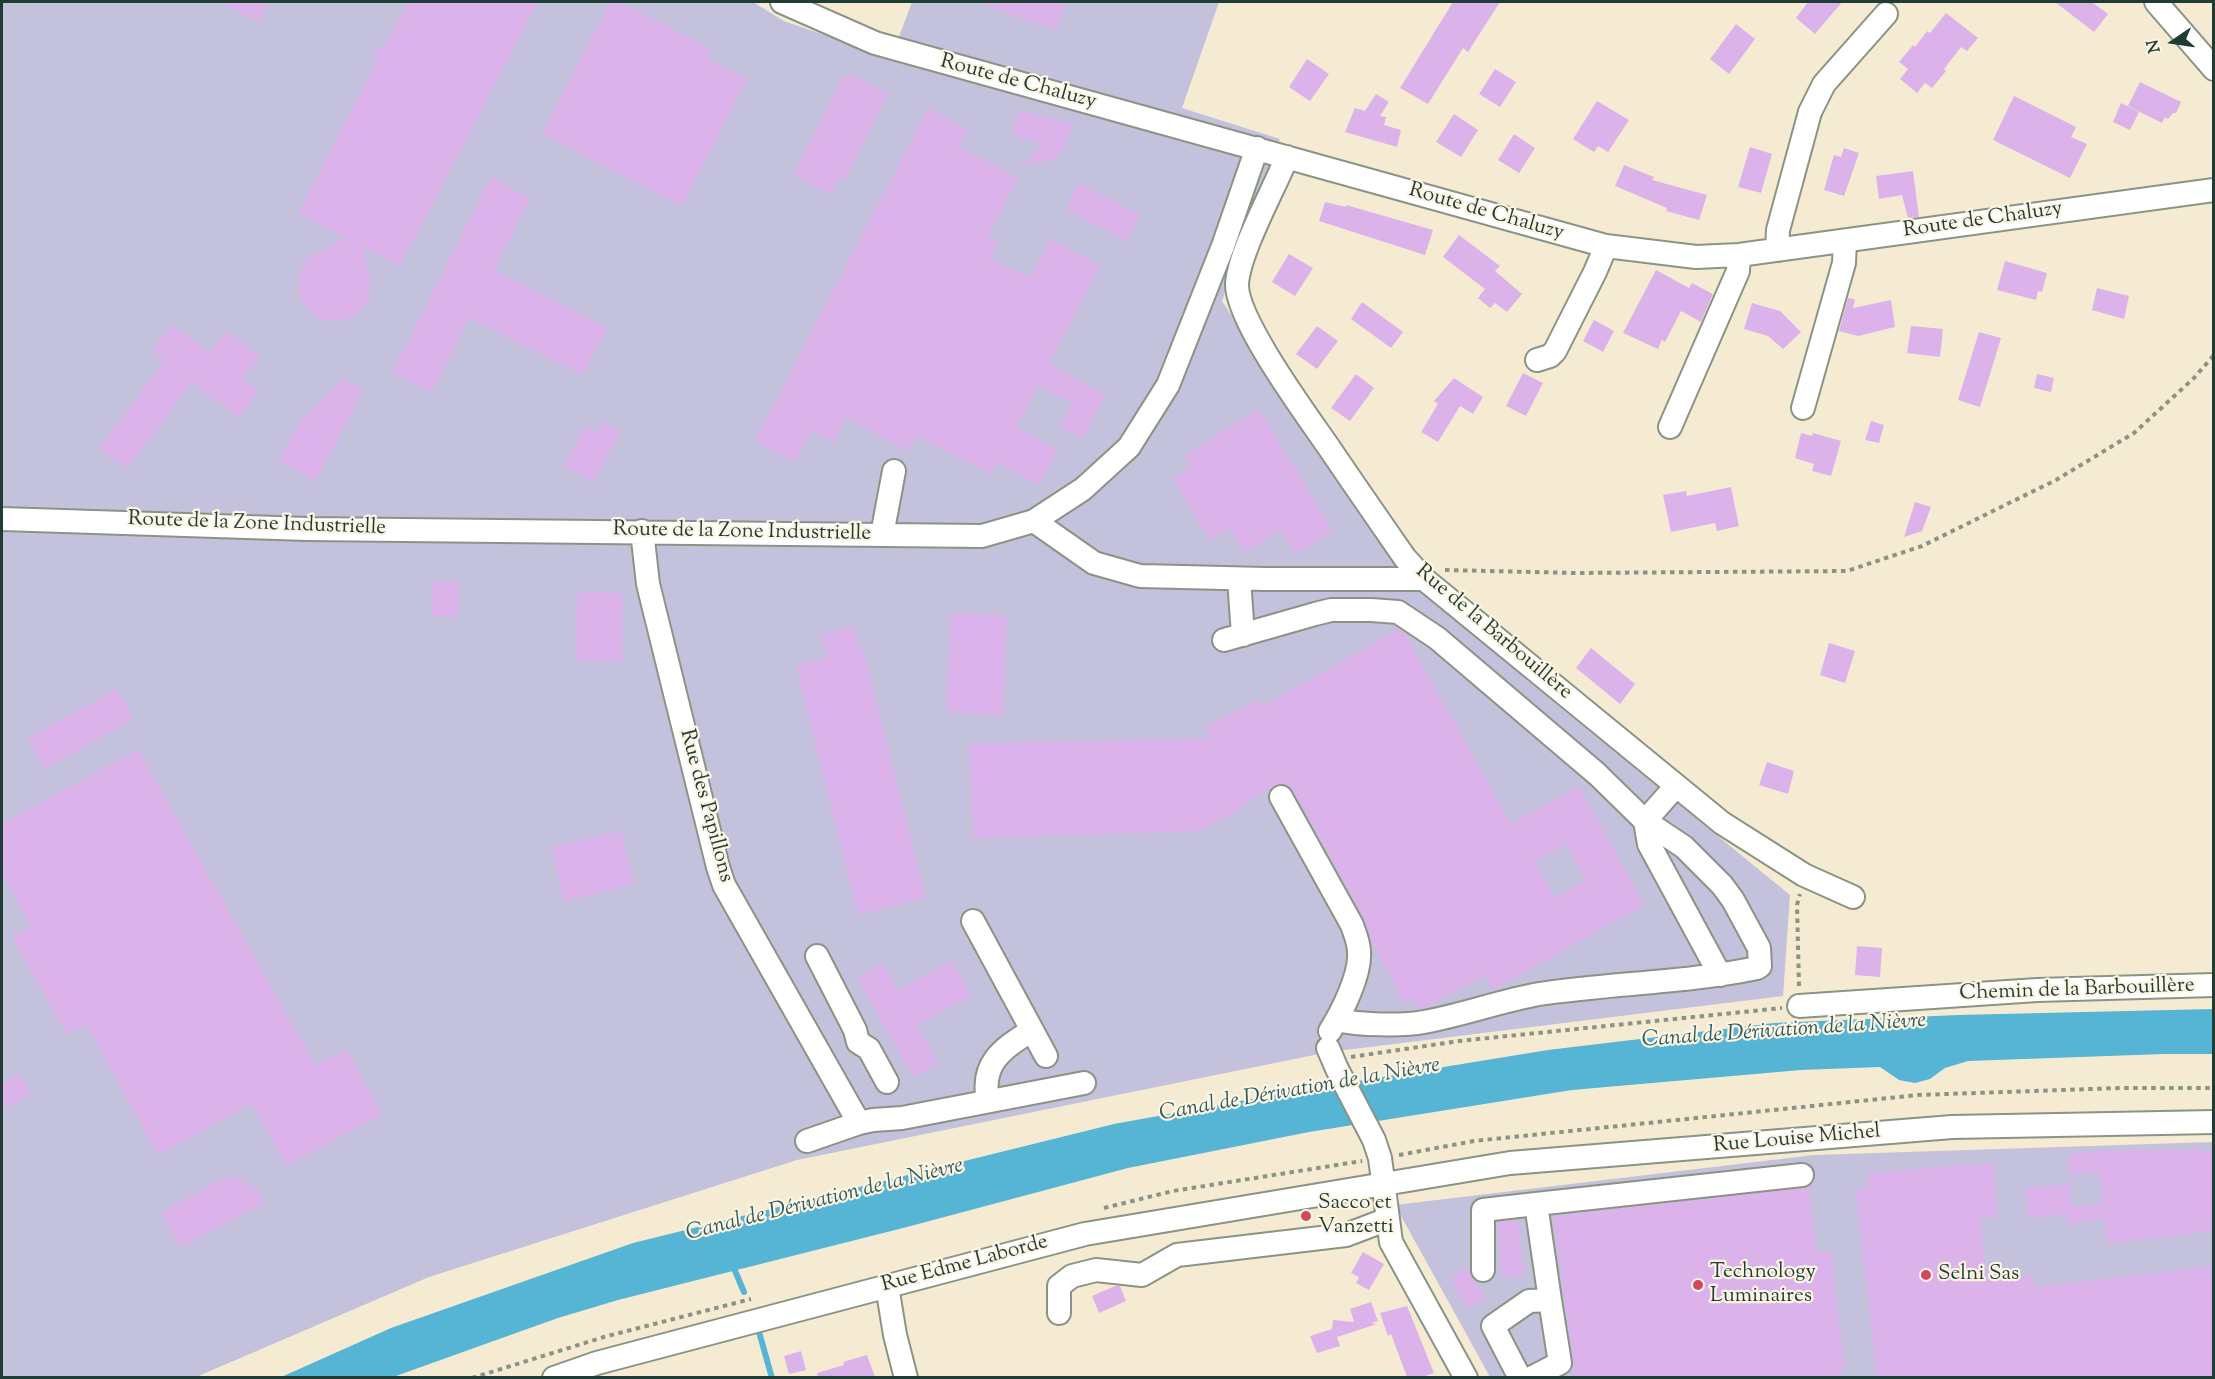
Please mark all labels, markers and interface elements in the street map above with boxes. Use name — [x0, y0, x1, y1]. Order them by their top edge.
north arrow — [2143, 12, 2203, 72]
text: N — [2142, 37, 2168, 55]
street label: Route de Chaluzy — [937, 50, 1099, 116]
street label: Route de Chaluzy — [1405, 179, 1567, 247]
street label: Route de Chaluzy — [1902, 197, 2064, 245]
street label: Route de la Zone Industrielle — [128, 508, 386, 542]
street label: Route de la Zone Industrielle — [613, 518, 871, 548]
street label: Rue de la Barbouillère — [1409, 560, 1577, 706]
street label: Rue des Papillons — [672, 727, 738, 885]
street label: Chemin de la Barbouillère — [1959, 974, 2195, 1008]
water label: Canal de Dérivation de la Nièvre — [1641, 1009, 1927, 1055]
water label: Canal de Dérivation de la Nièvre — [1158, 1053, 1442, 1129]
street label: Rue Louise Michel — [1712, 1120, 1882, 1160]
water label: Canal de Dérivation de la Nièvre — [684, 1154, 966, 1248]
place label: Sacco et Vanzetti — [1318, 1191, 1394, 1241]
marker: Sacco et Vanzetti — [1299, 1209, 1313, 1223]
street label: Rue Edme Laborde — [879, 1231, 1051, 1299]
place label: Technology Luminaires — [1710, 1260, 1816, 1310]
place label: Selni Sas — [1938, 1262, 2019, 1288]
marker: Selni Sas — [1919, 1268, 1933, 1282]
marker: Technology Luminaires — [1691, 1278, 1705, 1292]

